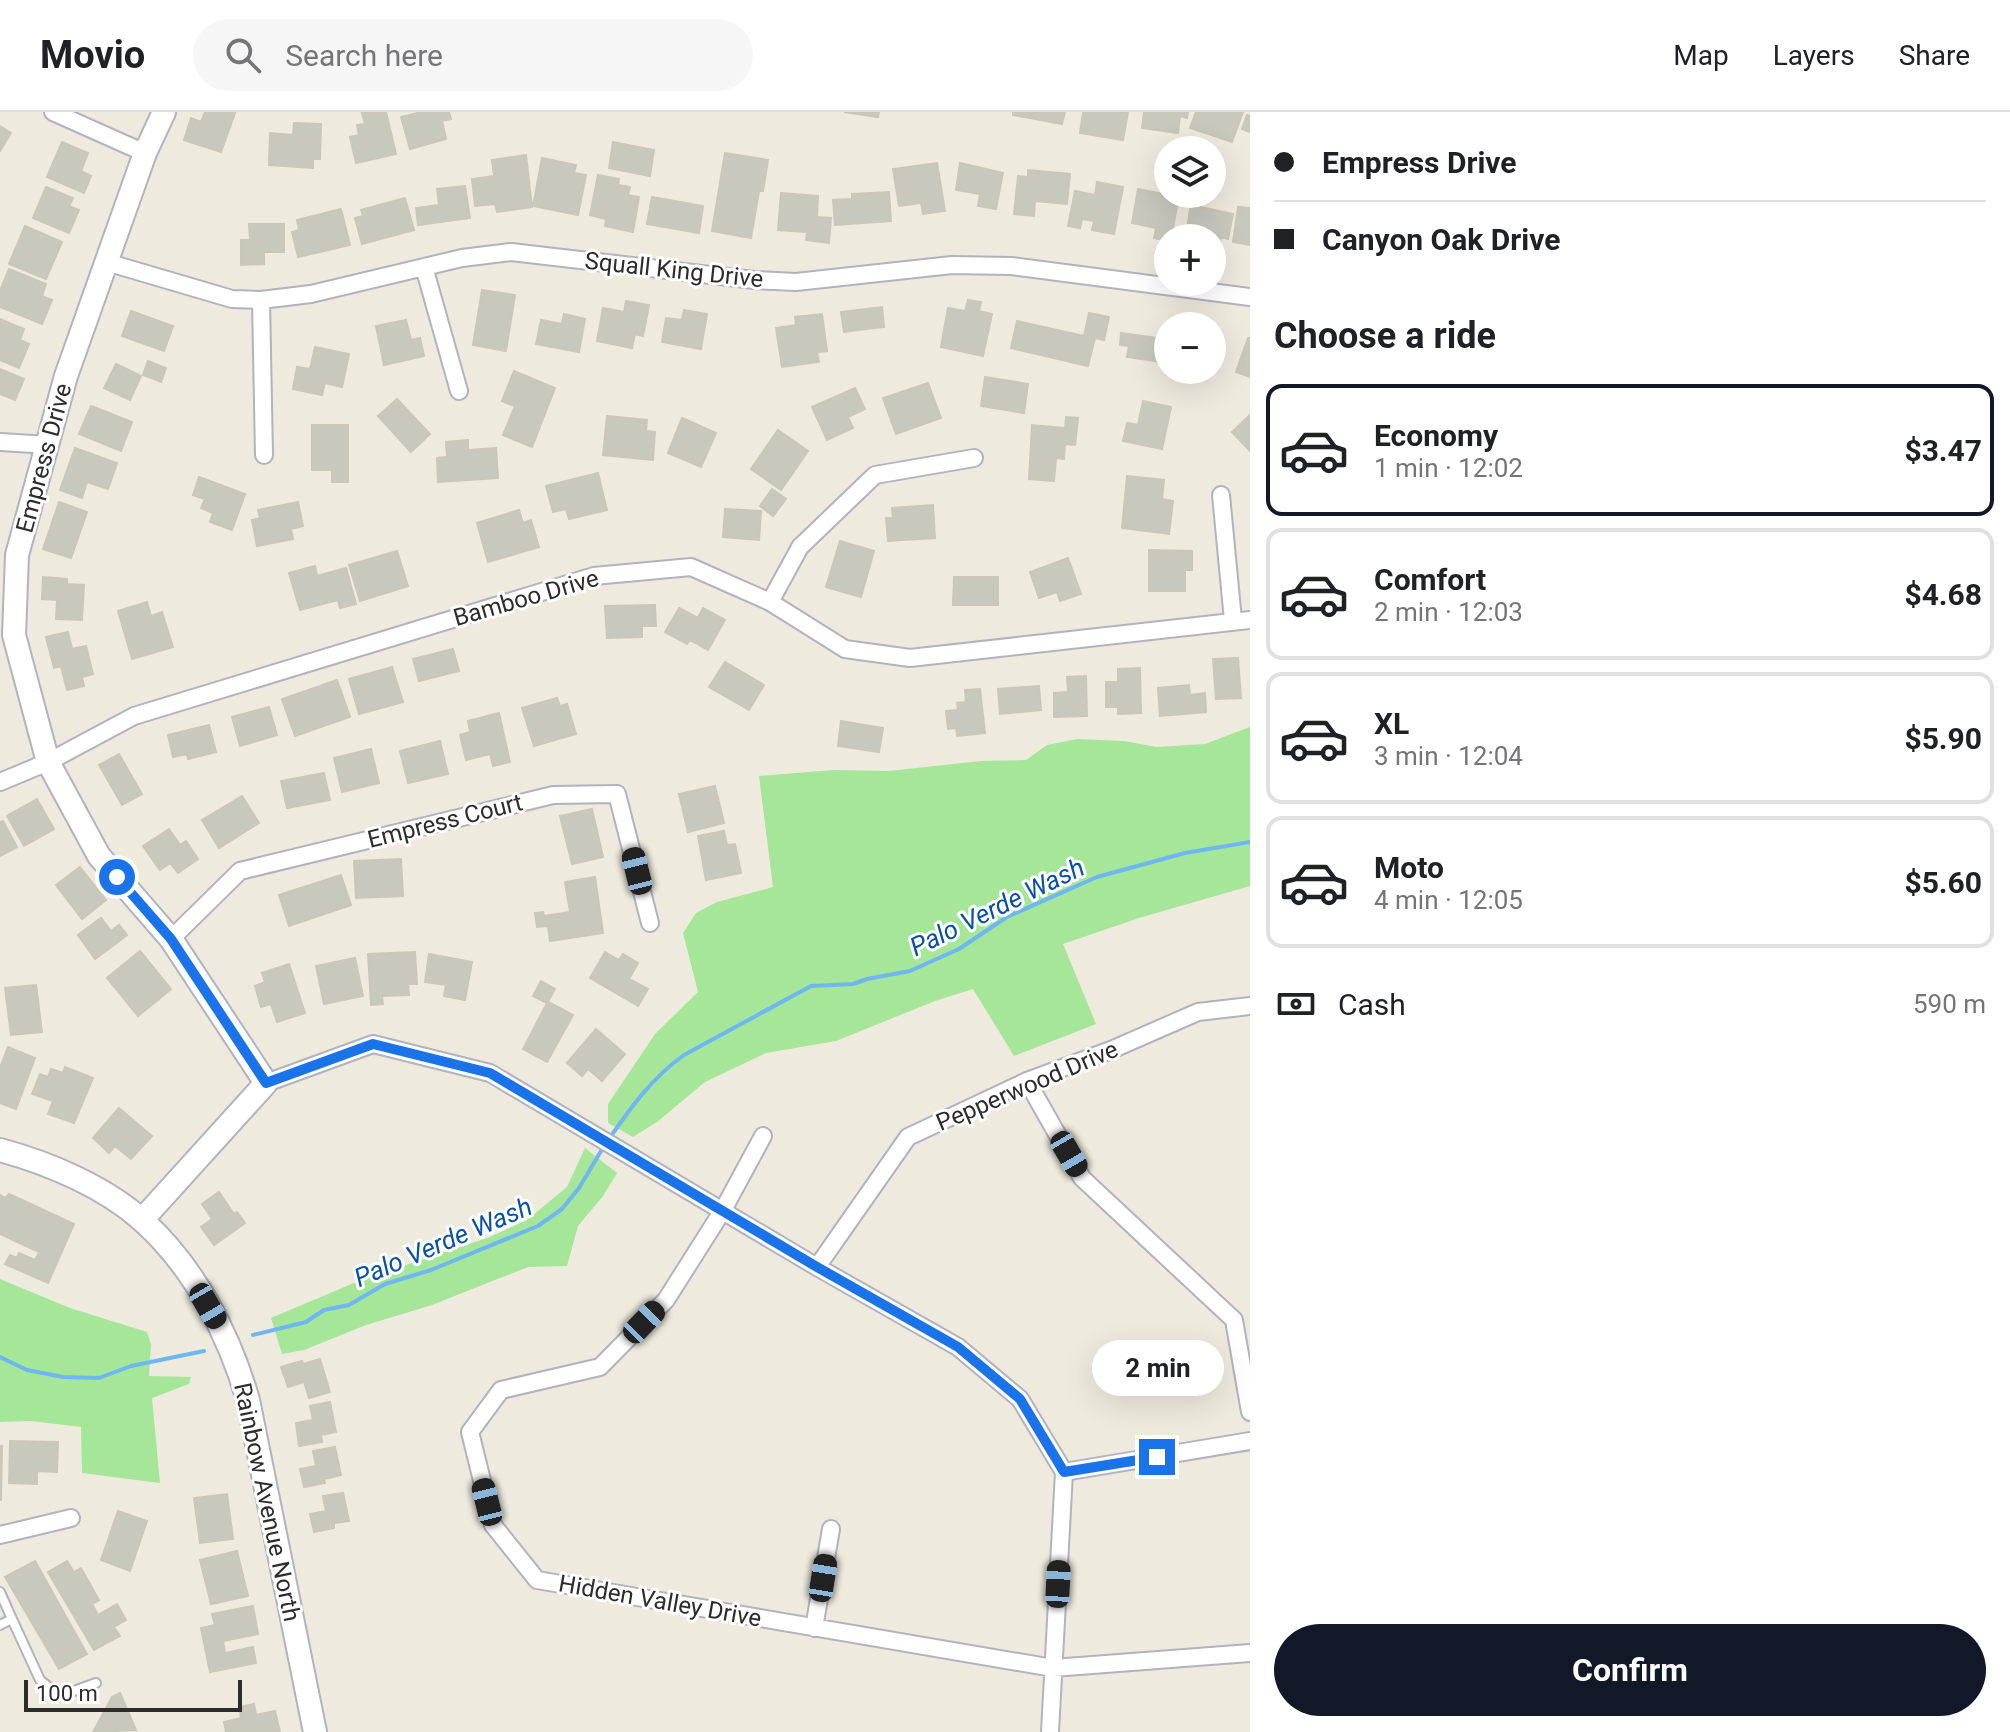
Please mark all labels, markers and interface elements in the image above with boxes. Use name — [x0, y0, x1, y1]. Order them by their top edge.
search box — [193, 19, 753, 91]
text: Movio — [40, 33, 145, 77]
icon: search — [221, 33, 265, 77]
text: Search here — [285, 38, 443, 73]
text: Map — [1673, 39, 1729, 72]
text: Layers — [1773, 39, 1855, 72]
text: Share — [1899, 39, 1970, 72]
map controls — [1154, 136, 1226, 384]
button: layers — [1154, 136, 1226, 208]
text: Empress Drive — [1322, 145, 1517, 180]
text: Canyon Oak Drive — [1322, 222, 1560, 257]
button: + — [1154, 224, 1226, 296]
street label: Squall King Drive — [583, 247, 765, 293]
button: − — [1154, 312, 1226, 384]
text: Choose a ride — [1274, 315, 1496, 357]
street label: Empress Drive — [11, 380, 77, 536]
icon: car — [1278, 414, 1350, 486]
text: Economy — [1374, 418, 1498, 453]
text: $3.47 — [1904, 433, 1982, 468]
text: 1 min · 12:02 — [1374, 453, 1523, 483]
icon: car — [1278, 558, 1350, 630]
text: Comfort — [1374, 562, 1486, 597]
street label: Bamboo Drive — [450, 564, 602, 632]
text: $4.68 — [1904, 577, 1982, 612]
text: 2 min · 12:03 — [1374, 597, 1523, 627]
icon: car — [1278, 702, 1350, 774]
text: XL — [1374, 706, 1409, 741]
text: $5.90 — [1904, 721, 1982, 756]
text: 3 min · 12:04 — [1374, 741, 1523, 771]
street label: Empress Court — [365, 788, 525, 854]
car — [620, 845, 654, 897]
icon: car — [1278, 846, 1350, 918]
text: Moto — [1374, 850, 1444, 885]
water label: Palo Verde Wash — [905, 852, 1089, 962]
route start — [99, 859, 135, 895]
text: $5.60 — [1904, 865, 1982, 900]
text: 4 min · 12:05 — [1374, 885, 1523, 915]
icon: cash — [1274, 982, 1318, 1026]
text: Cash — [1338, 987, 1406, 1022]
text: 590 m — [1913, 989, 1986, 1019]
street label: Pepperwood Drive — [932, 1035, 1122, 1137]
car — [1047, 1127, 1091, 1181]
water label: Palo Verde Wash — [350, 1191, 536, 1293]
car — [186, 1279, 230, 1333]
car — [619, 1296, 669, 1348]
callout: 2 min — [1091, 1341, 1223, 1397]
text: 2 min — [1125, 1353, 1191, 1383]
street label: Rainbow Avenue North — [228, 1380, 306, 1624]
route end — [1139, 1439, 1175, 1475]
car — [470, 1476, 504, 1528]
car — [807, 1552, 839, 1604]
car — [1045, 1559, 1071, 1609]
street label: Hidden Valley Drive — [557, 1569, 763, 1633]
button: Confirm — [1274, 1624, 1986, 1716]
scale bar — [24, 1676, 242, 1712]
text: 100 m — [36, 1681, 98, 1706]

